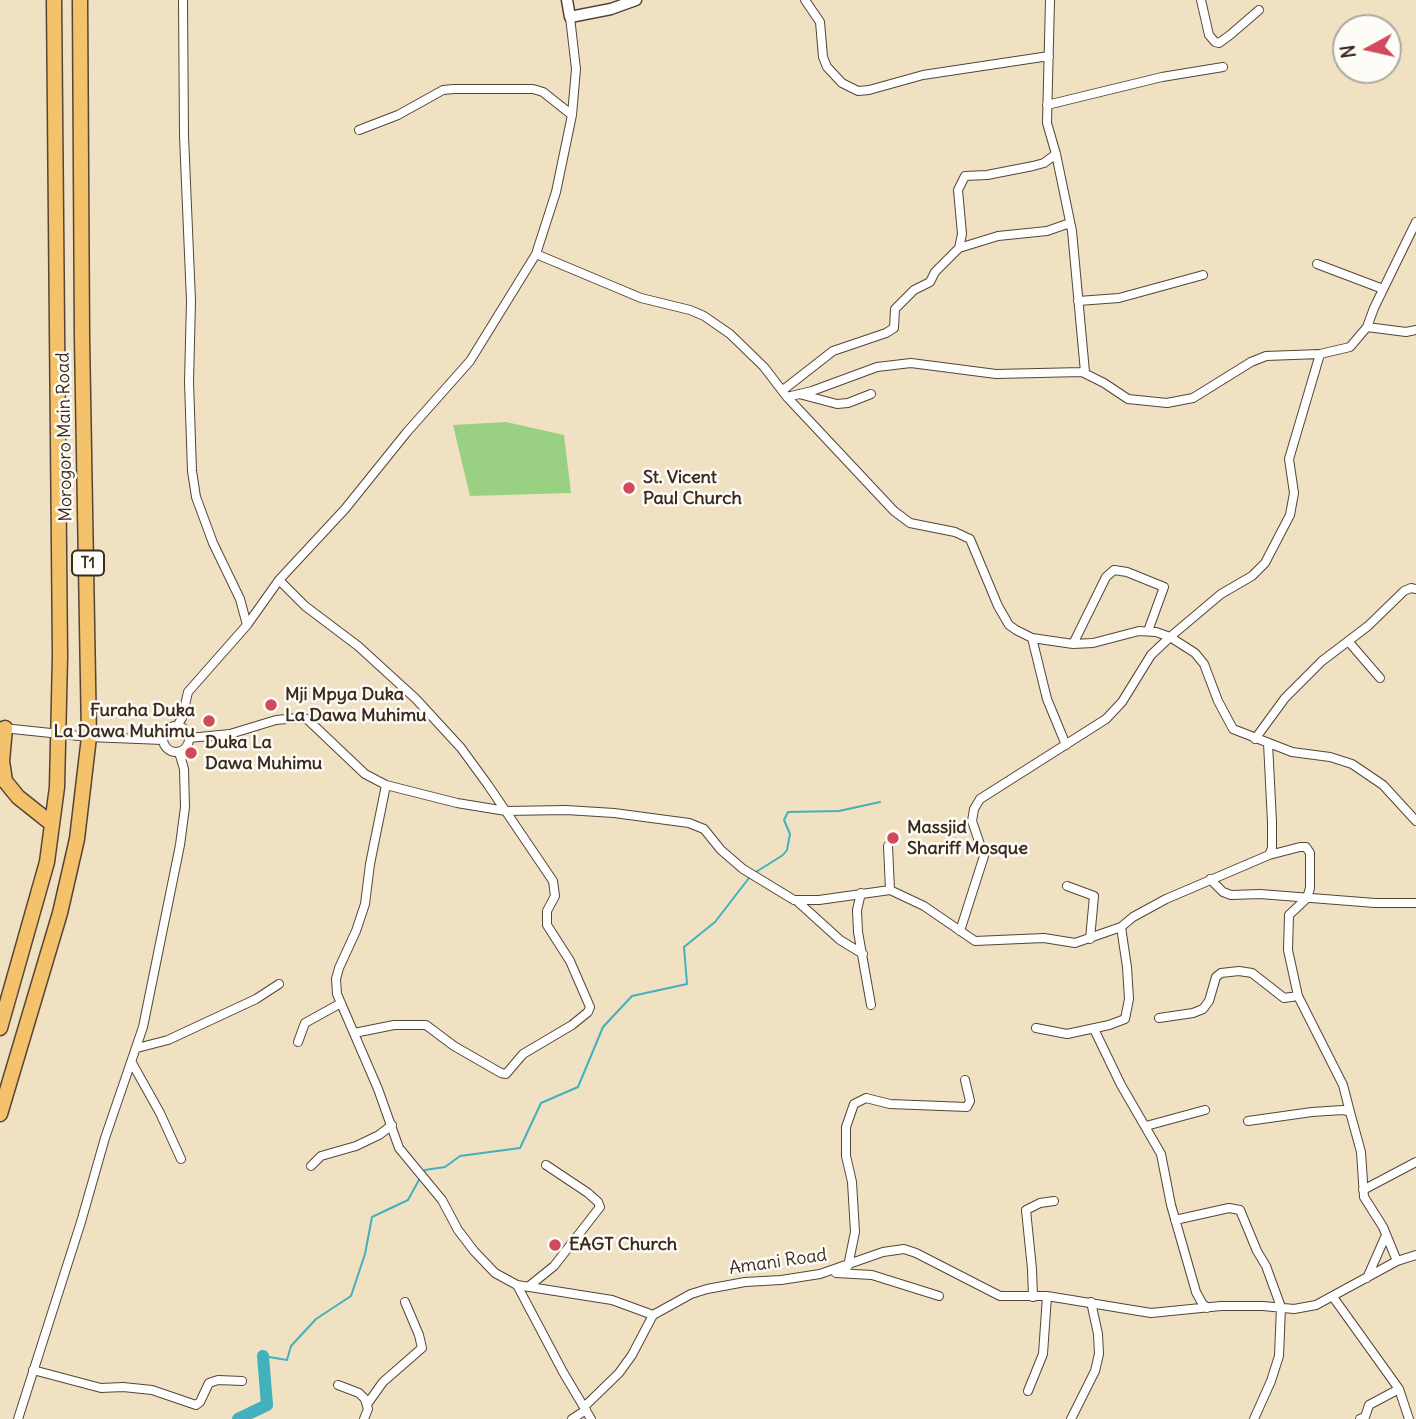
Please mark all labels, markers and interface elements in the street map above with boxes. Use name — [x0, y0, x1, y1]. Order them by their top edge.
north arrow — [1332, 14, 1402, 84]
text: N — [1335, 43, 1361, 60]
street label: Morogoro Main Road — [53, 352, 77, 522]
place label: St. Vicent Paul Church — [643, 467, 742, 510]
marker: St. Vicent Paul Church — [621, 480, 637, 496]
road number: T1 — [72, 550, 104, 576]
place label: Mji Mpya Duka La Dawa Muhimu — [285, 684, 427, 726]
marker: Mji Mpya Duka La Dawa Muhimu — [263, 697, 279, 713]
place label: Furaha Duka La Dawa Muhimu — [53, 700, 195, 742]
marker: Furaha Duka La Dawa Muhimu — [201, 713, 217, 729]
place label: Duka La Dawa Muhimu — [205, 732, 322, 774]
marker: Duka La Dawa Muhimu — [183, 745, 199, 761]
place label: Massjid Shariff Mosque — [907, 817, 1028, 860]
marker: Massjid Shariff Mosque — [885, 830, 901, 846]
place label: EAGT Church — [569, 1234, 677, 1256]
marker: EAGT Church — [547, 1237, 563, 1253]
street label: Amani Road — [728, 1244, 828, 1280]

